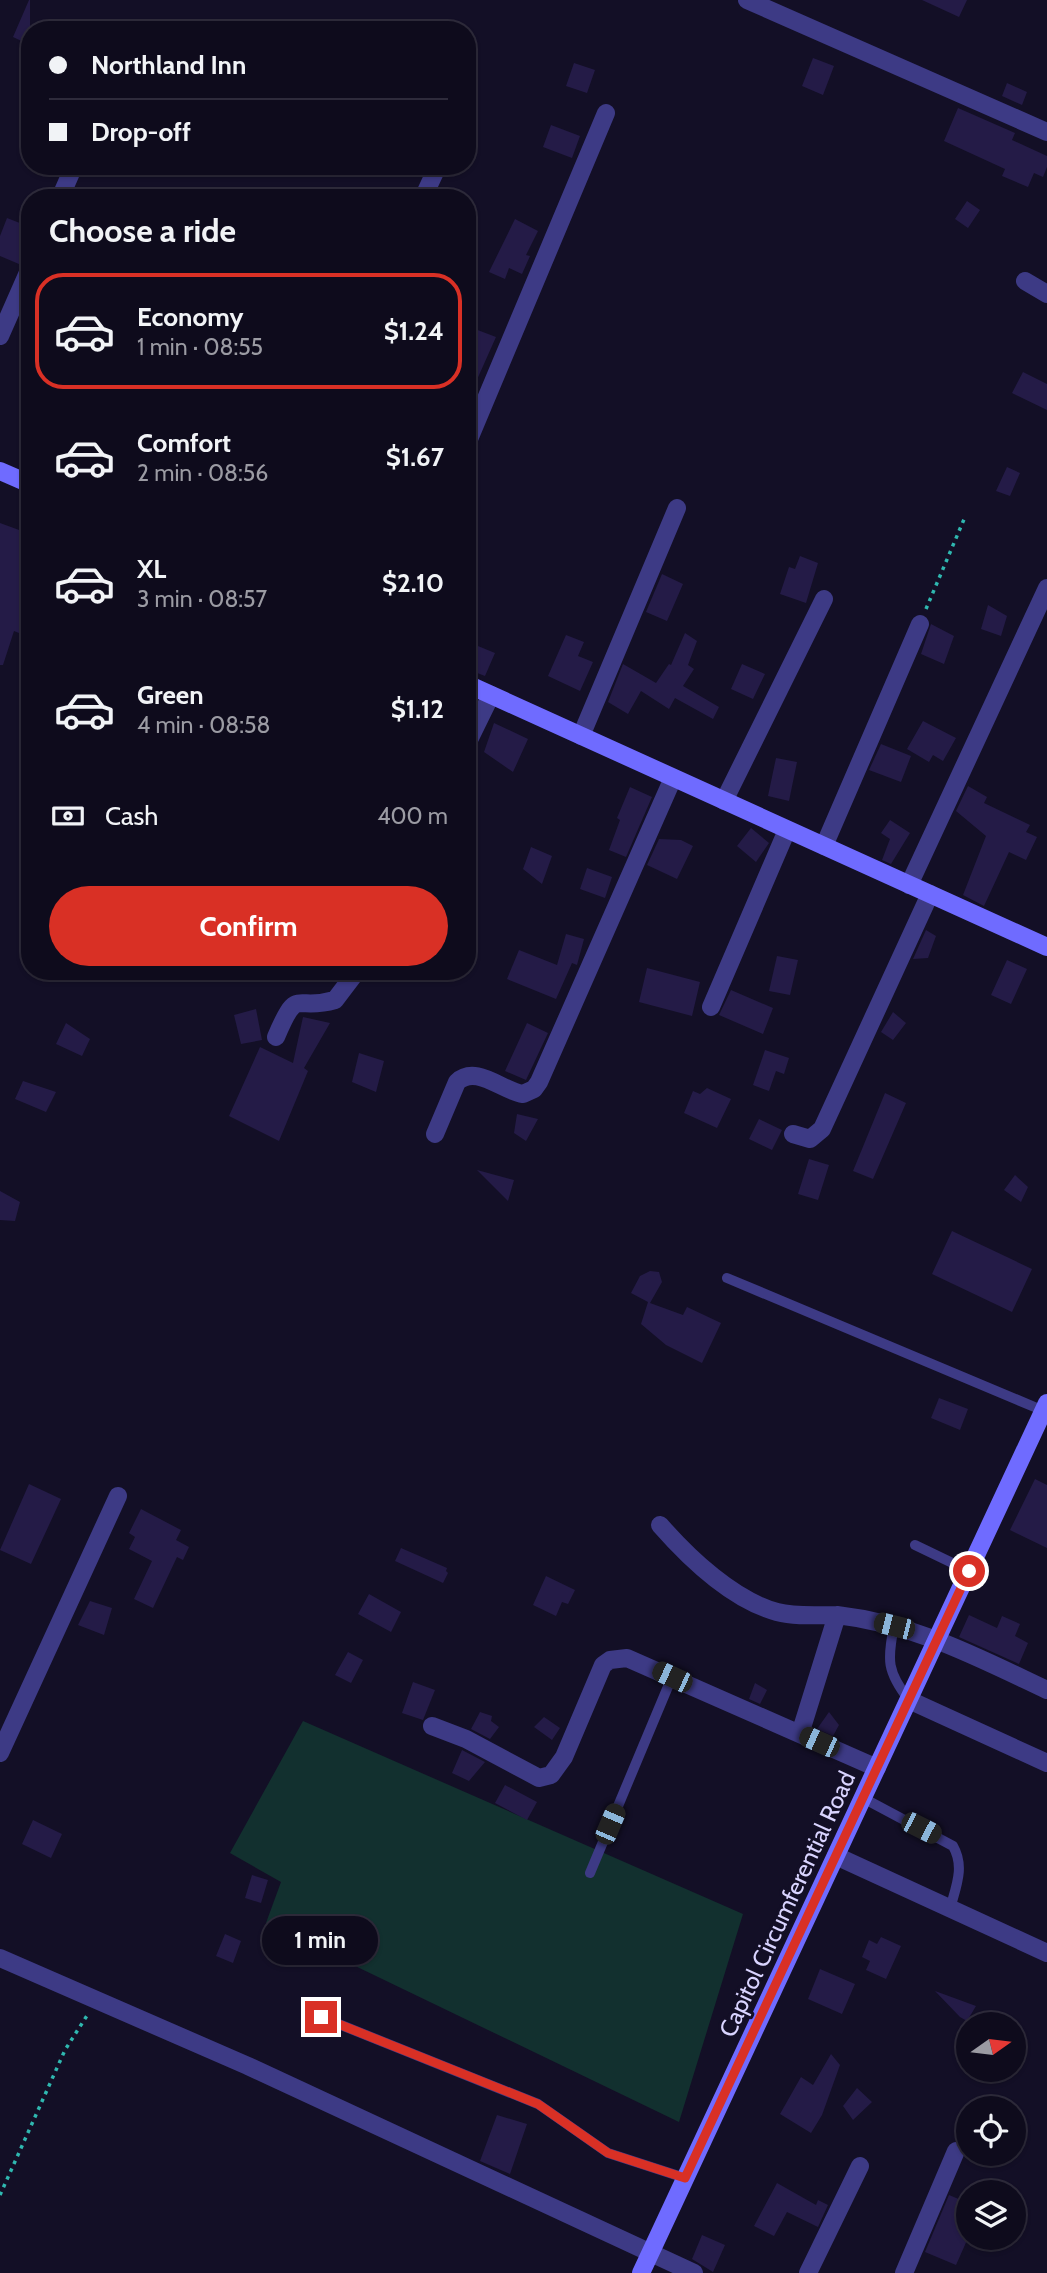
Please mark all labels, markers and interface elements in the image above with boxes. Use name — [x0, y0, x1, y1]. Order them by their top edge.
text: Northland Inn — [91, 49, 246, 81]
text: Drop-off — [91, 116, 191, 148]
text: Choose a ride — [49, 211, 236, 250]
icon: car — [53, 300, 116, 363]
text: Economy — [137, 301, 243, 333]
text: $1.24 — [384, 315, 444, 347]
text: 1 min · 08:55 — [137, 333, 263, 361]
icon: car — [53, 426, 116, 489]
text: Comfort — [137, 427, 231, 459]
text: $1.67 — [386, 441, 444, 473]
text: 2 min · 08:56 — [137, 459, 268, 487]
icon: car — [53, 552, 116, 615]
text: XL — [137, 553, 166, 585]
text: $2.10 — [382, 567, 444, 599]
text: 3 min · 08:57 — [137, 585, 267, 613]
icon: car — [53, 678, 116, 741]
text: Green — [137, 679, 204, 711]
text: $1.12 — [391, 693, 444, 725]
text: 4 min · 08:58 — [137, 711, 270, 739]
icon: cash — [49, 797, 87, 835]
text: Cash — [105, 800, 158, 832]
text: 400 m — [377, 802, 448, 830]
button: Confirm — [49, 886, 448, 966]
route start — [953, 1555, 985, 1587]
car — [872, 1611, 917, 1641]
car — [649, 1659, 696, 1695]
car — [796, 1724, 843, 1760]
street label: Capitol Circumferential Road — [713, 1766, 861, 2042]
car — [593, 1801, 628, 1847]
car — [898, 1809, 945, 1847]
callout: 1 min — [263, 1916, 379, 1965]
text: 1 min — [294, 1926, 346, 1954]
route end — [305, 2001, 337, 2033]
north arrow — [956, 2012, 1026, 2082]
map controls — [956, 2012, 1026, 2250]
button: locate — [956, 2096, 1026, 2166]
button: layers — [956, 2180, 1026, 2250]

